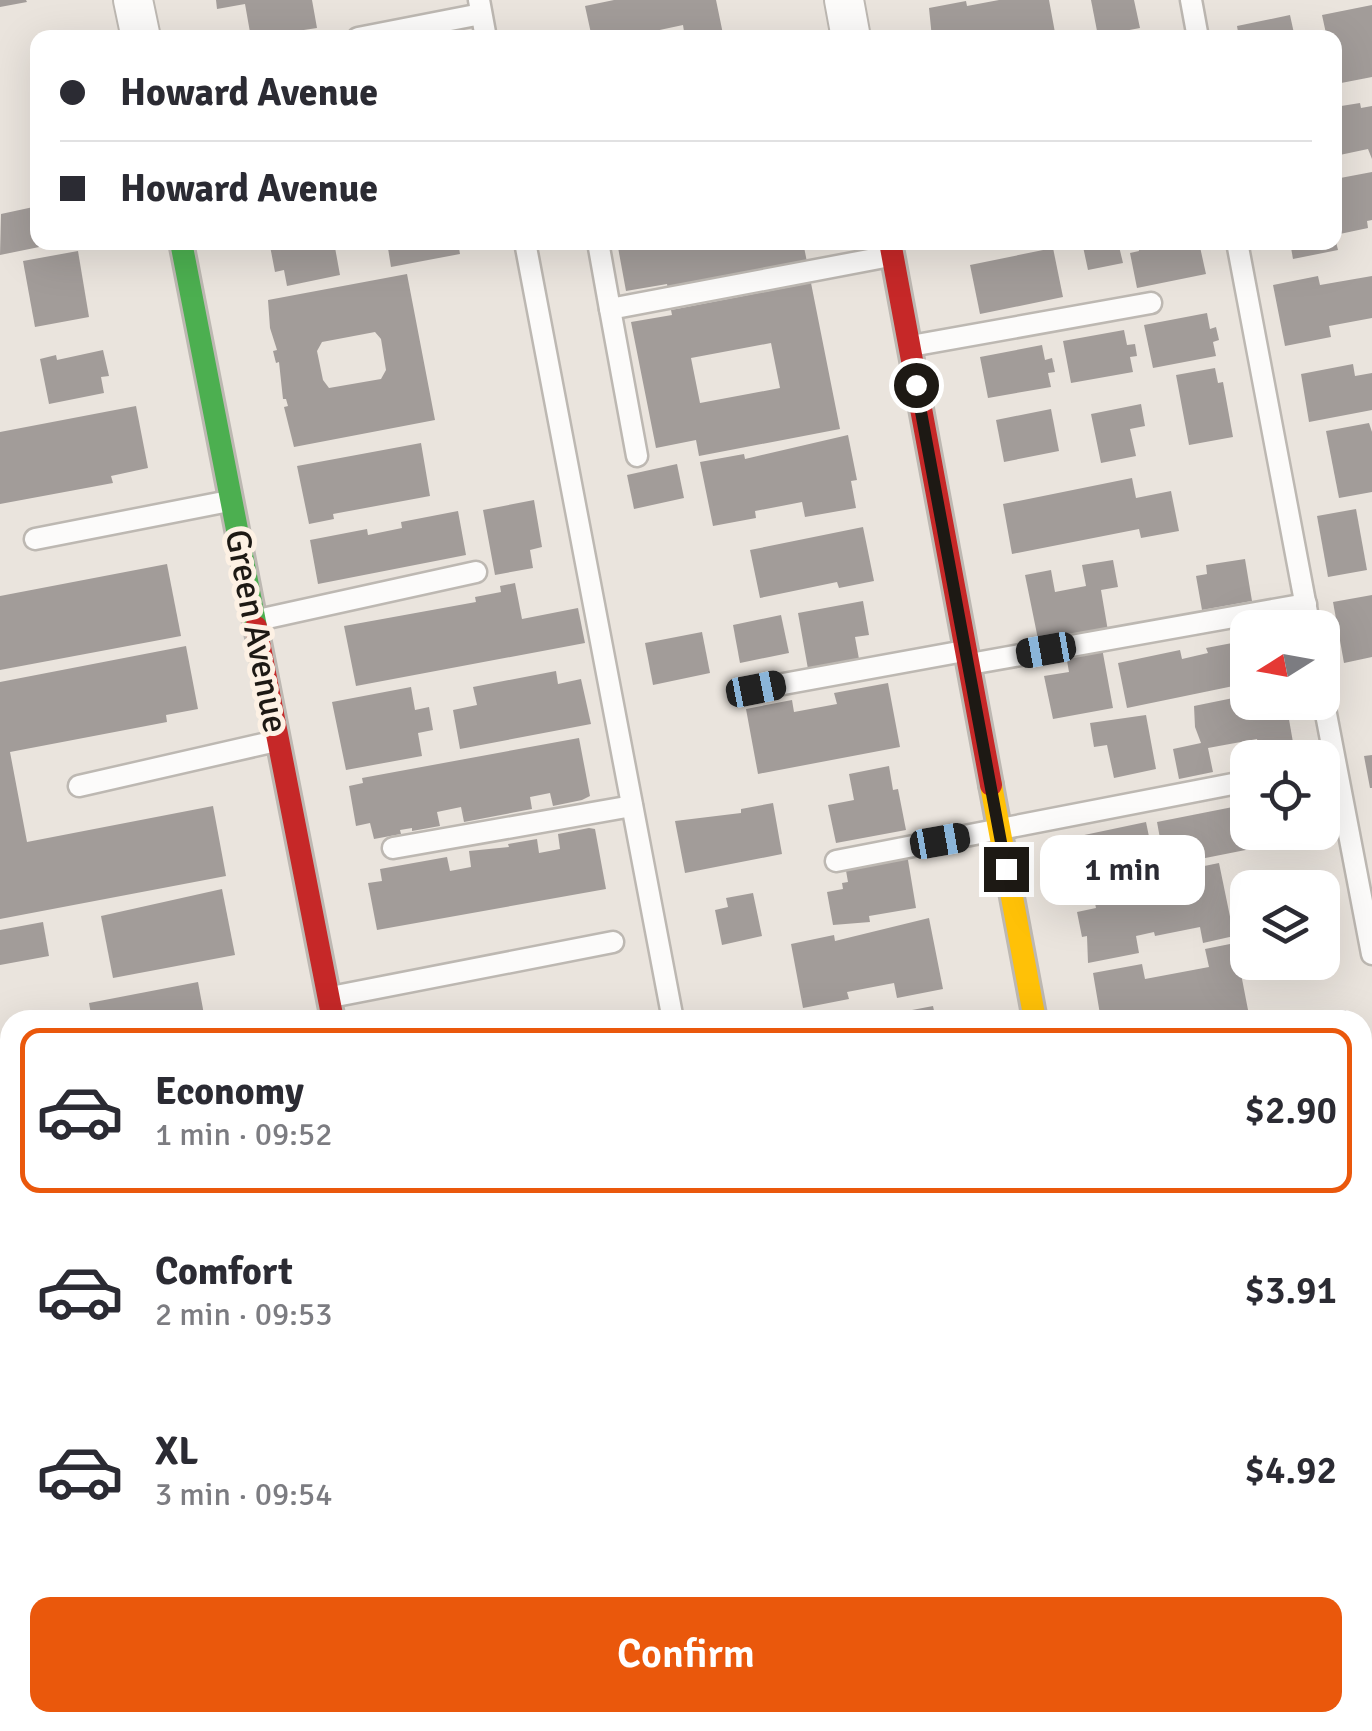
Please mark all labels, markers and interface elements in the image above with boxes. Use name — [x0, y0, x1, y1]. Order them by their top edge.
text: Howard Avenue — [120, 69, 378, 116]
text: Howard Avenue — [120, 165, 378, 212]
route start — [894, 363, 939, 408]
street label: Green Avenue — [216, 526, 297, 736]
north arrow — [1230, 610, 1340, 720]
map controls — [1230, 610, 1340, 980]
car — [1014, 630, 1078, 670]
car — [724, 669, 788, 709]
button: locate — [1230, 740, 1340, 850]
car — [908, 821, 972, 861]
callout: 1 min — [1041, 834, 1206, 904]
route end — [984, 847, 1029, 892]
text: 1 min — [1084, 850, 1161, 889]
button: layers — [1230, 870, 1340, 980]
icon: car — [35, 1066, 125, 1156]
text: Economy — [155, 1068, 304, 1115]
text: $2.90 — [1244, 1087, 1337, 1134]
text: 1 min · 09:52 — [155, 1115, 333, 1154]
icon: car — [35, 1246, 125, 1336]
text: Comfort — [155, 1248, 293, 1295]
text: $3.91 — [1244, 1267, 1337, 1314]
text: 2 min · 09:53 — [155, 1295, 333, 1334]
icon: car — [35, 1426, 125, 1516]
text: XL — [155, 1428, 198, 1475]
text: $4.92 — [1244, 1447, 1337, 1494]
text: 3 min · 09:54 — [155, 1475, 333, 1514]
button: Confirm — [30, 1597, 1342, 1712]

